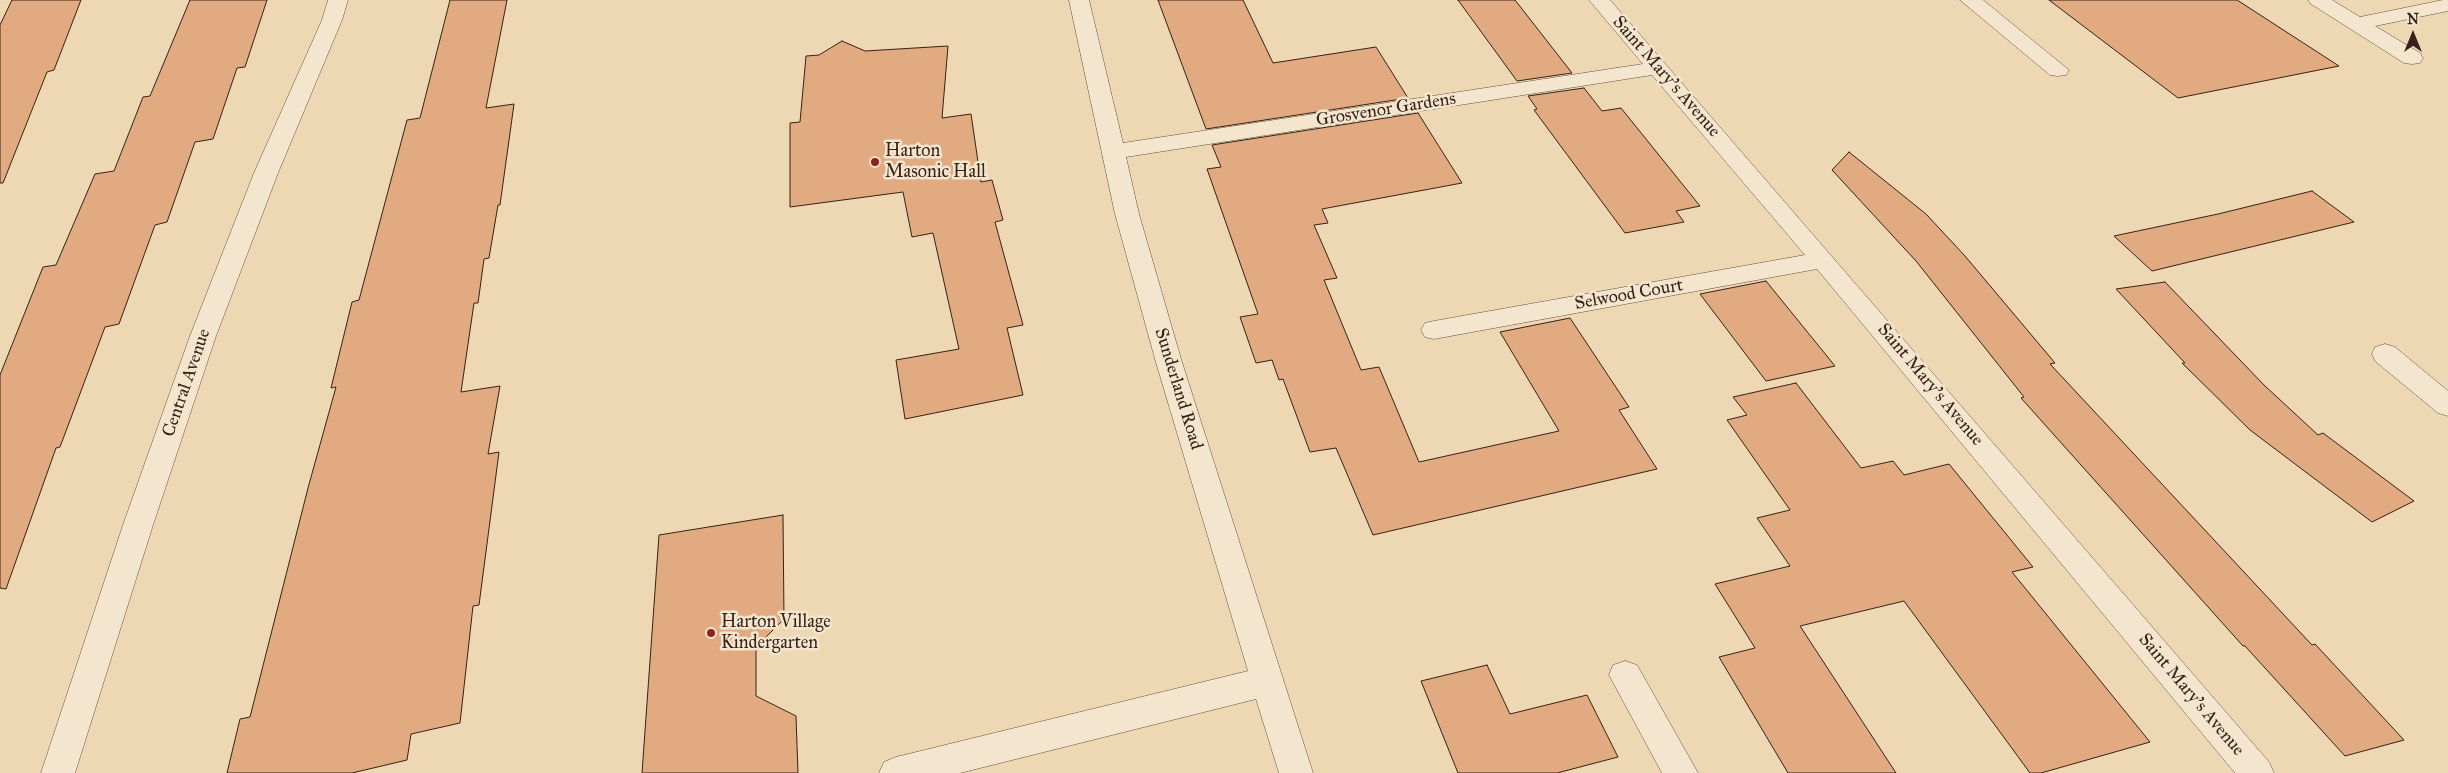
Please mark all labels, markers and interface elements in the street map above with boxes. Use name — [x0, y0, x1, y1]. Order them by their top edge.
north arrow — [2388, 10, 2438, 60]
text: N — [2407, 11, 2419, 28]
street label: Saint Mary's Avenue — [1608, 12, 1724, 142]
street label: Grosvenor Gardens — [1315, 88, 1457, 132]
place label: Harton Masonic Hall — [885, 141, 986, 183]
marker: Harton Masonic Hall — [869, 156, 881, 168]
street label: Selwood Court — [1573, 275, 1685, 315]
street label: Saint Mary's Avenue — [1872, 319, 1988, 451]
street label: Sunderland Road — [1149, 325, 1207, 453]
street label: Central Avenue — [158, 326, 216, 440]
place label: Harton Village Kindergarten — [721, 612, 831, 654]
marker: Harton Village Kindergarten — [705, 627, 717, 639]
street label: Saint Mary's Avenue — [2133, 629, 2249, 761]

